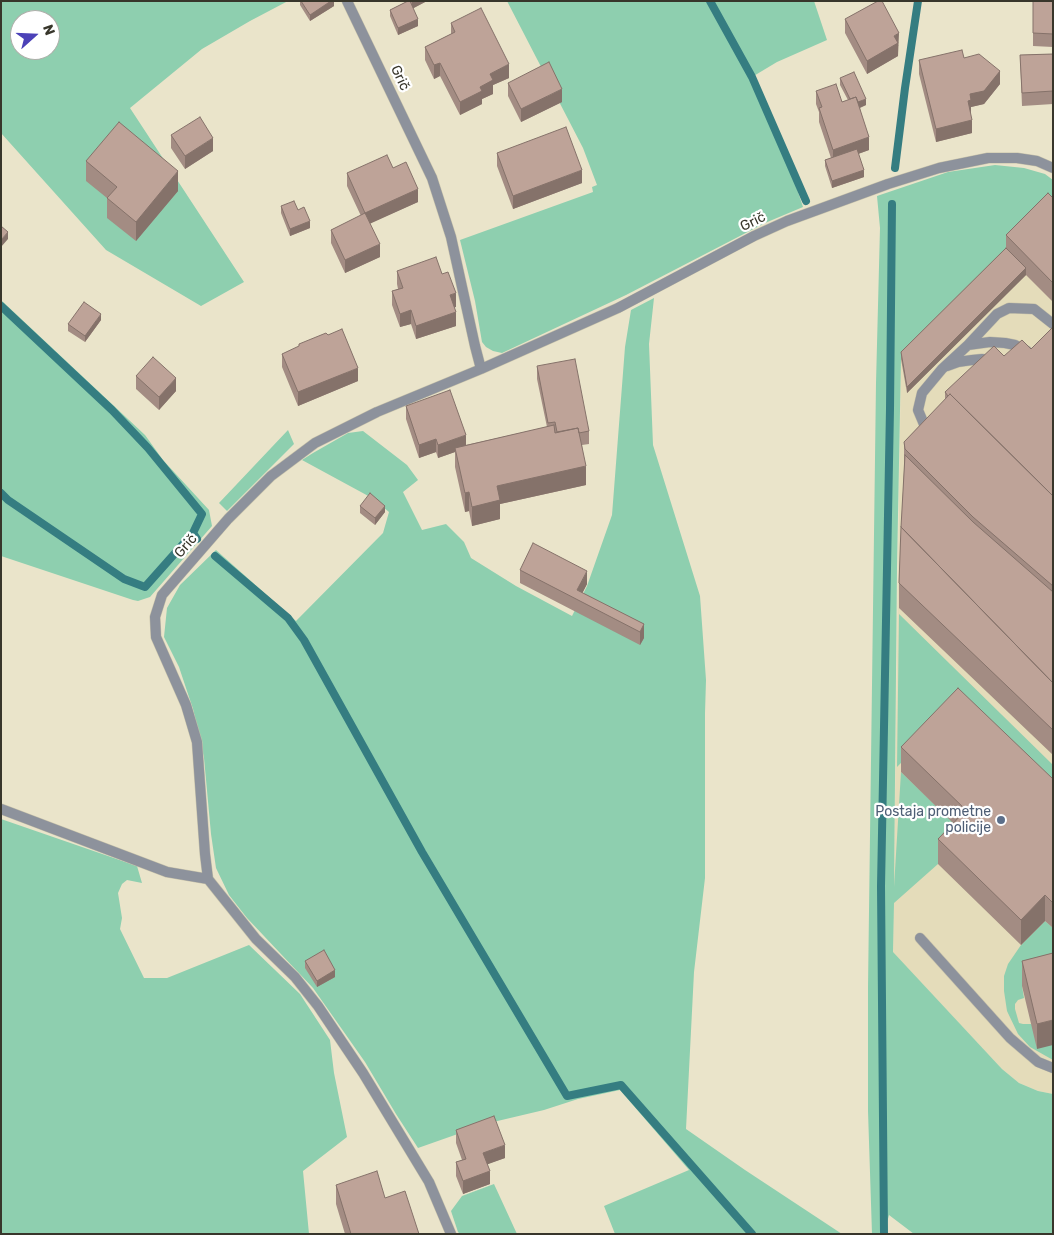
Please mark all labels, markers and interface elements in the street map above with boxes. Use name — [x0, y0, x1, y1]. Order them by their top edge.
north arrow — [10, 10, 60, 60]
text: N — [39, 22, 58, 38]
street label: Grič — [387, 63, 413, 93]
street label: Grič — [738, 209, 768, 235]
street label: Grič — [171, 531, 201, 561]
place label: Postaja prometne policije — [875, 804, 991, 836]
marker: Postaja prometne policije — [995, 814, 1007, 826]

